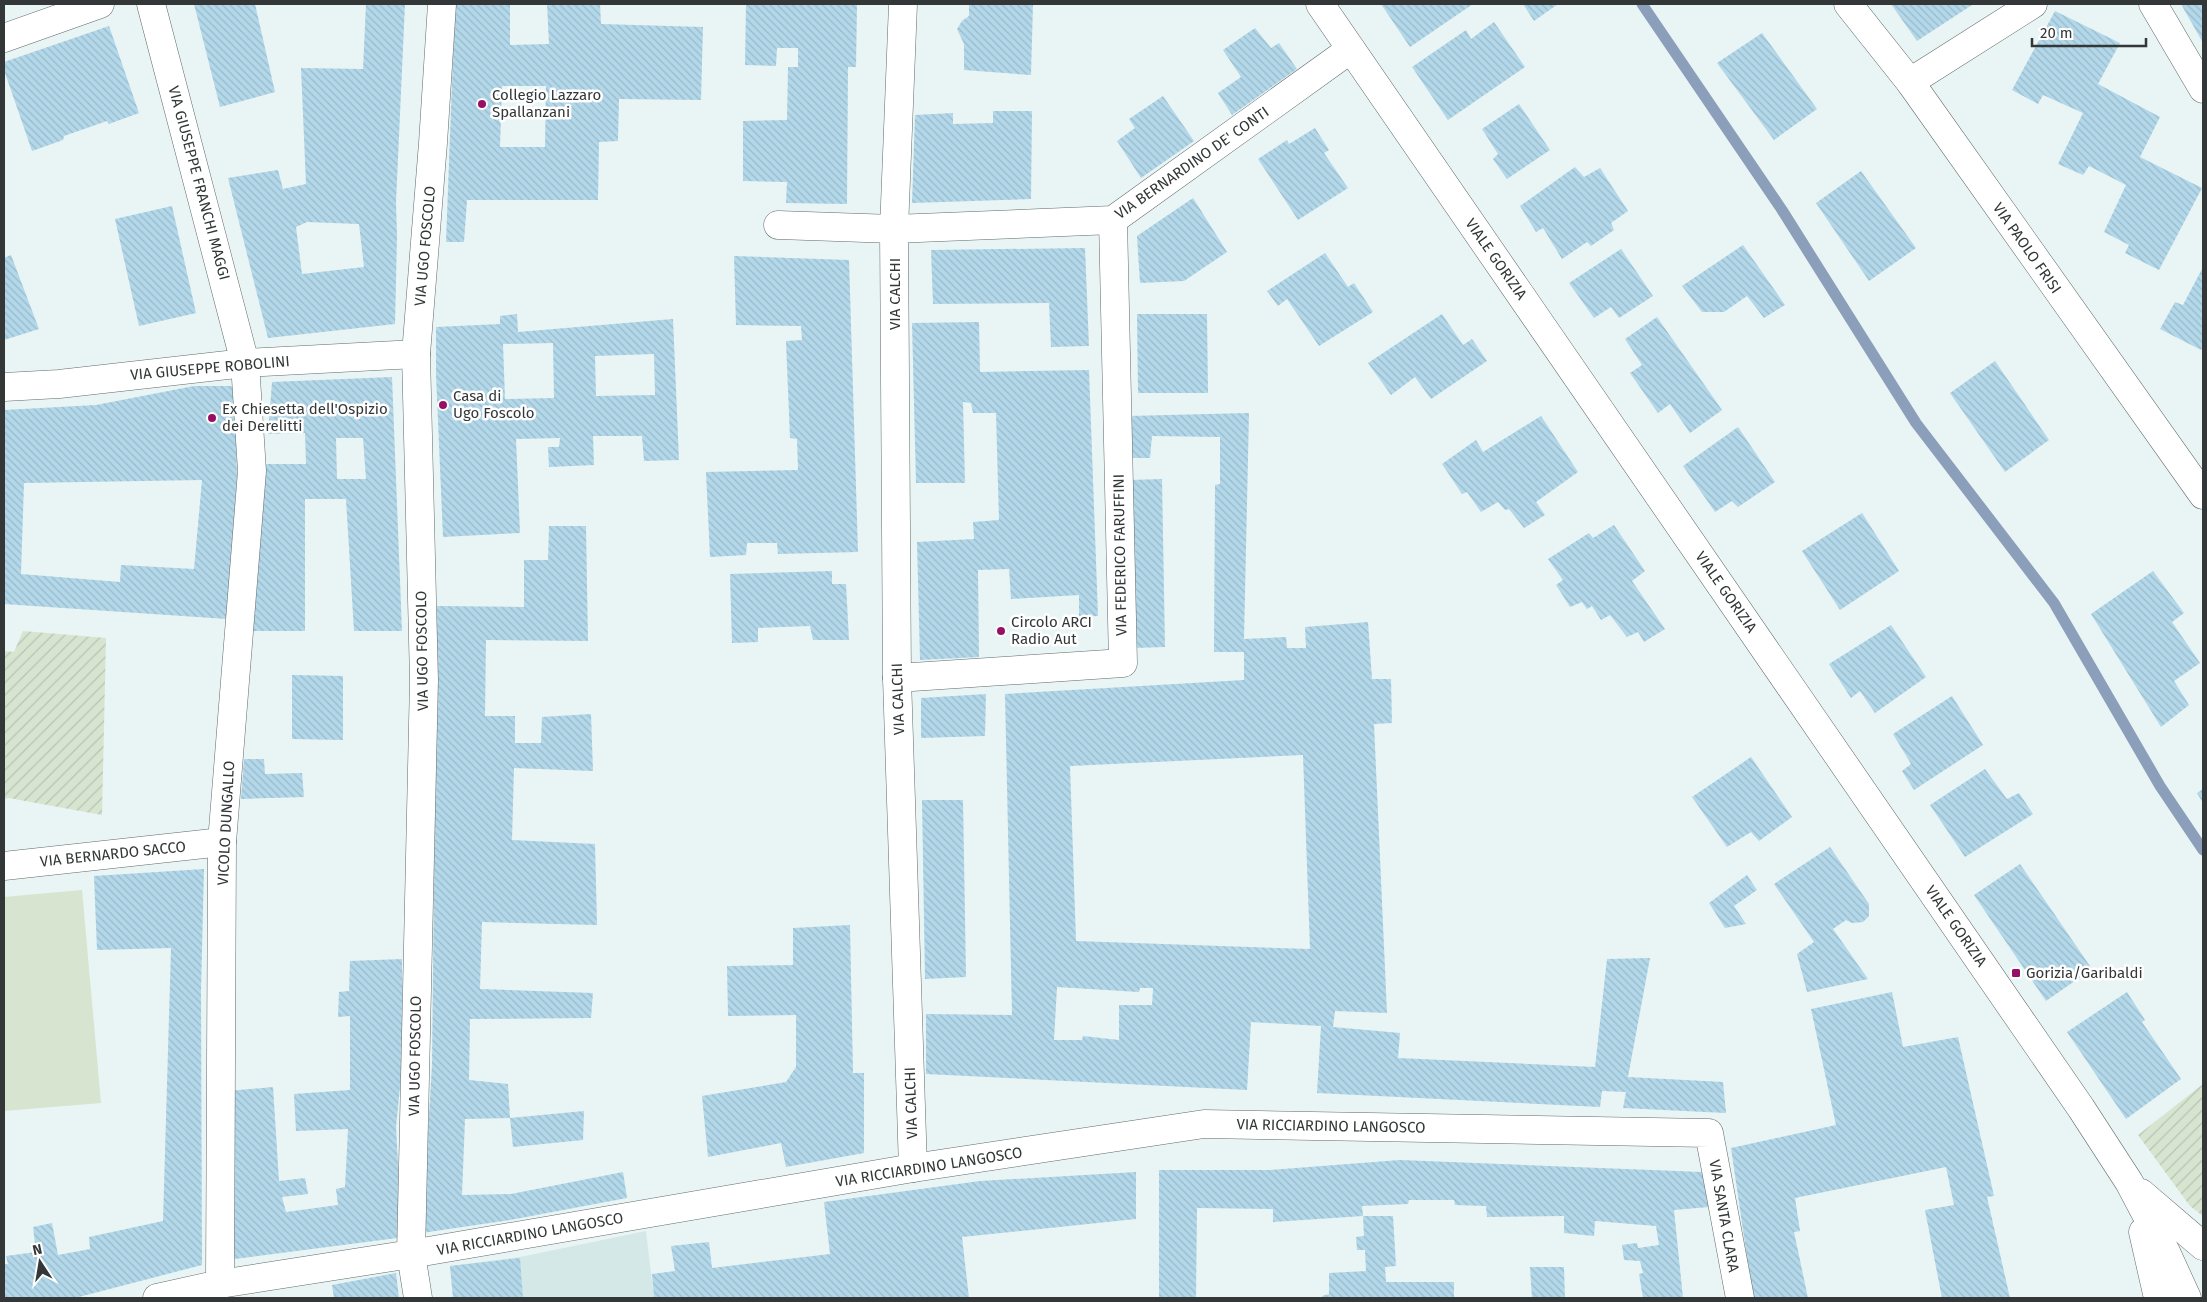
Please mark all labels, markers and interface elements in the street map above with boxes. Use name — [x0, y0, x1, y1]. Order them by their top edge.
scale bar — [2032, 15, 2146, 47]
text: 20 m — [2040, 24, 2073, 42]
street label: VIA GIUSEPPE FRANCHI MAGGI — [164, 84, 234, 282]
place label: Collegio Lazzaro Spallanzani — [492, 86, 601, 121]
marker: Collegio Lazzaro Spallanzani — [476, 98, 488, 110]
street label: VIA BERNARDINO DE' CONTI — [1111, 103, 1273, 223]
street label: VIA UGO FOSCOLO — [411, 185, 439, 307]
street label: VIA PAOLO FRISI — [1989, 199, 2065, 297]
street label: VIALE GORIZIA — [1461, 215, 1531, 303]
street label: VIA CALCHI — [886, 258, 904, 330]
street label: VIA GIUSEPPE ROBOLINI — [129, 352, 291, 384]
place label: Casa di Ugo Foscolo — [453, 387, 535, 422]
marker: Casa di Ugo Foscolo — [437, 399, 449, 411]
place label: Ex Chiesetta dell'Ospizio dei Derelitti — [222, 400, 388, 435]
marker: Ex Chiesetta dell'Ospizio dei Derelitti — [206, 412, 218, 424]
street label: VIA FEDERICO FARUFFINI — [1110, 474, 1130, 636]
street label: VIALE GORIZIA — [1691, 548, 1761, 636]
street label: VIA UGO FOSCOLO — [412, 591, 432, 711]
place label: Circolo ARCI Radio Aut — [1011, 613, 1092, 648]
marker: Circolo ARCI Radio Aut — [995, 625, 1007, 637]
street label: VIA CALCHI — [888, 663, 908, 735]
street label: VICOLO DUNGALLO — [214, 760, 238, 886]
street label: VIA BERNARDO SACCO — [39, 837, 187, 871]
street label: VIALE GORIZIA — [1921, 882, 1991, 970]
place label: Gorizia/Garibaldi — [2026, 964, 2143, 982]
marker: Gorizia/Garibaldi — [2010, 967, 2022, 979]
street label: VIA UGO FOSCOLO — [405, 996, 425, 1116]
street label: VIA CALCHI — [901, 1067, 921, 1139]
street label: VIA RICCIARDINO LANGOSCO — [1236, 1115, 1426, 1137]
street label: VIA RICCIARDINO LANGOSCO — [834, 1143, 1024, 1191]
street label: VIA SANTA CLARA — [1705, 1158, 1743, 1274]
street label: VIA RICCIARDINO LANGOSCO — [435, 1209, 625, 1259]
north arrow — [15, 1237, 65, 1287]
text: N — [31, 1240, 44, 1259]

